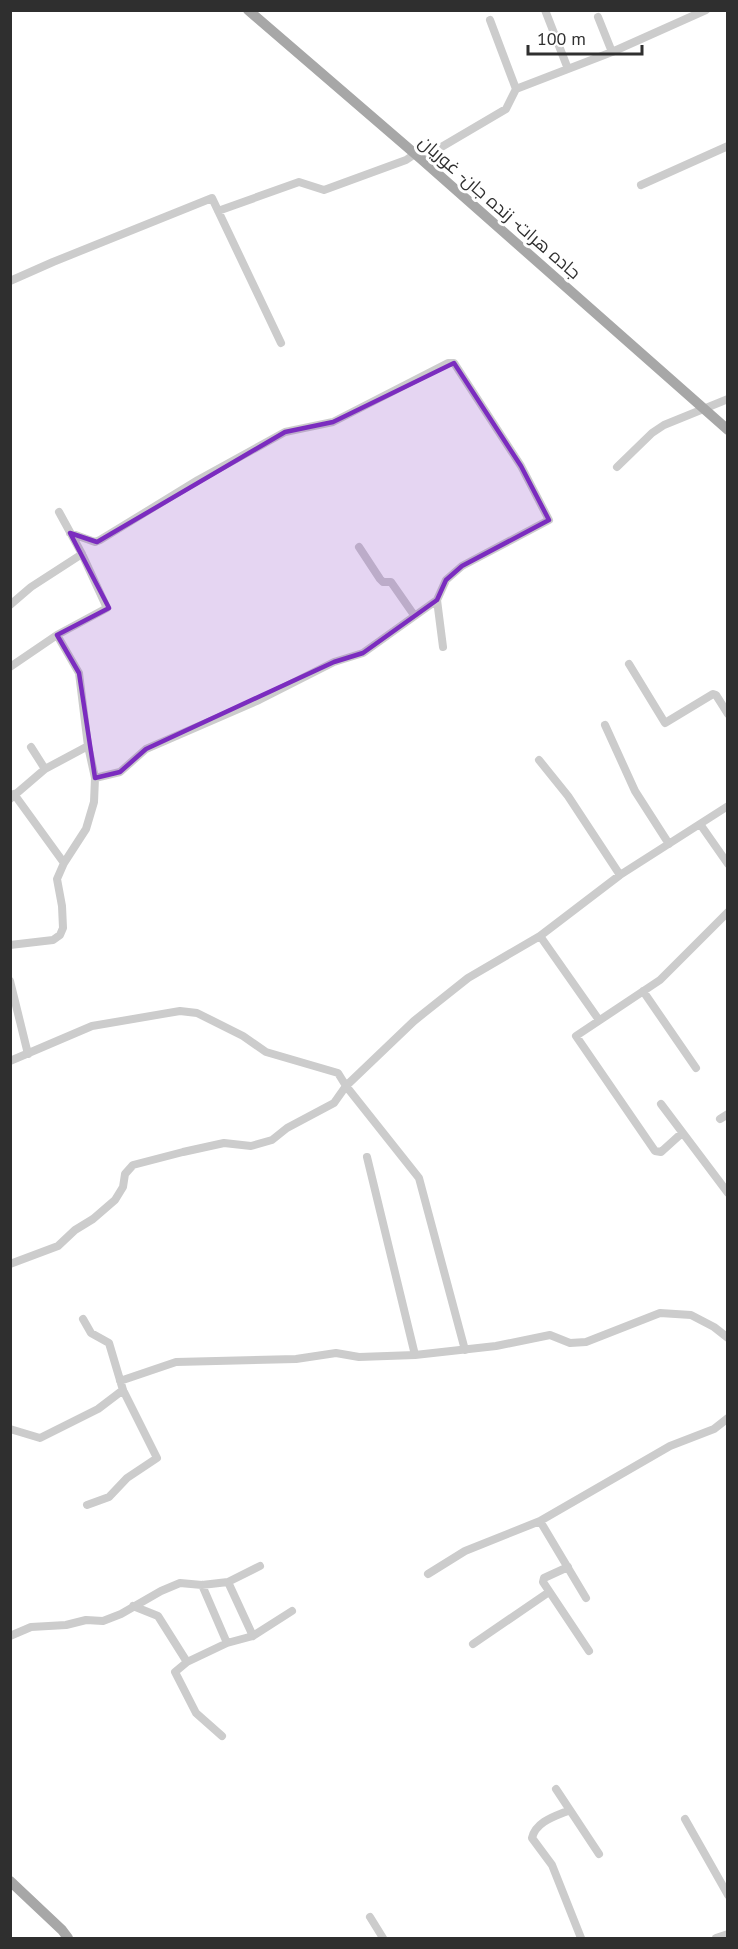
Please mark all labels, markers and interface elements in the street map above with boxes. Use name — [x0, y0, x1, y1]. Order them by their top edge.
scale bar — [528, 18, 642, 56]
text: 100 m — [537, 27, 586, 50]
street label: جاده هرات- زنده جان- غوریان — [414, 130, 586, 284]

